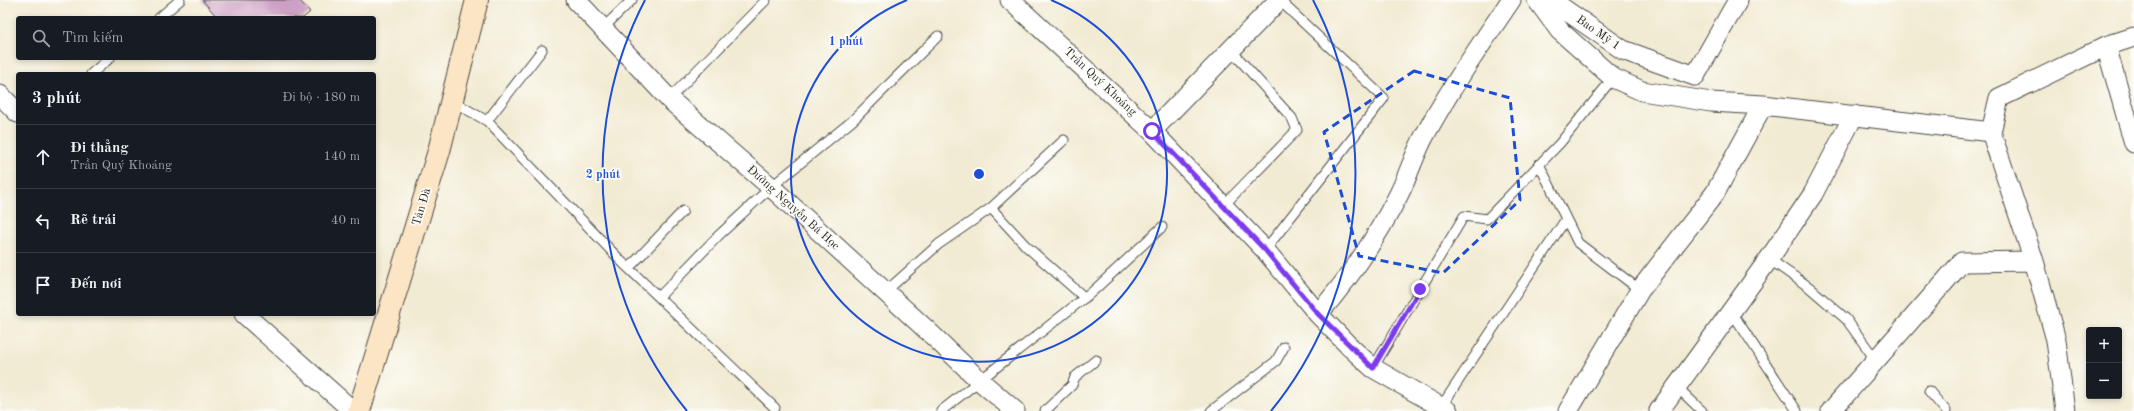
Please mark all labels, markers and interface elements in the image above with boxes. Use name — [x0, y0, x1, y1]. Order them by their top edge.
street label: Bao Mỹ 1 — [1574, 14, 1622, 52]
search box — [16, 16, 376, 60]
icon: search — [30, 27, 52, 49]
text: Tìm kiếm — [62, 31, 124, 46]
text: 1 phút — [829, 36, 864, 48]
street label: Trần Quý Khoáng — [1061, 44, 1140, 119]
text: 3 phút — [32, 90, 81, 107]
text: Đi bộ · 180 m — [282, 91, 360, 104]
route start — [1143, 122, 1161, 140]
text: Đi thẳng — [70, 141, 129, 156]
icon: ahead — [32, 146, 54, 168]
text: 140 m — [323, 150, 360, 163]
text: Trần Quý Khoáng — [70, 159, 172, 172]
street label: Đường Nguyễn Bá Học — [744, 163, 842, 253]
centre of rings — [972, 167, 986, 181]
text: 2 phút — [586, 169, 621, 181]
street label: Tản Đà — [411, 187, 433, 227]
icon: left — [32, 210, 54, 232]
text: Rẽ trái — [70, 213, 116, 228]
text: 40 m — [331, 214, 360, 227]
icon: arrive — [32, 274, 54, 296]
text: Đến nơi — [70, 277, 122, 292]
route end — [1411, 280, 1429, 298]
map controls — [2086, 327, 2122, 399]
button: + — [2086, 327, 2122, 363]
button: − — [2086, 363, 2122, 399]

